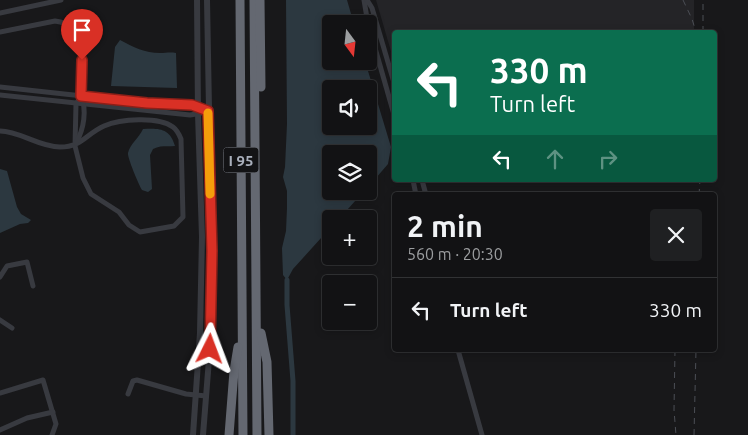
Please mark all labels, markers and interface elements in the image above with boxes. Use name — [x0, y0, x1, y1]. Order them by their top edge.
pin — [61, 9, 103, 60]
north arrow — [322, 15, 378, 70]
map controls — [322, 15, 377, 330]
icon: arrive — [68, 16, 96, 44]
icon: left — [407, 50, 472, 115]
text: 330 m — [490, 50, 588, 90]
button: sound — [322, 80, 377, 135]
text: Turn left — [490, 91, 575, 116]
button: layers — [322, 145, 377, 200]
icon: left — [488, 145, 516, 173]
icon: ahead — [541, 145, 569, 173]
icon: right — [594, 145, 622, 173]
road number: I 95 — [224, 148, 258, 172]
text: 2 min — [407, 209, 483, 243]
button: close — [650, 209, 702, 261]
button: + — [322, 210, 377, 265]
text: 560 m · 20:30 — [407, 245, 503, 263]
button: − — [322, 275, 377, 330]
icon: left — [407, 296, 435, 324]
text: Turn left — [450, 299, 528, 321]
text: 330 m — [649, 299, 702, 321]
position arrow — [183, 322, 235, 374]

